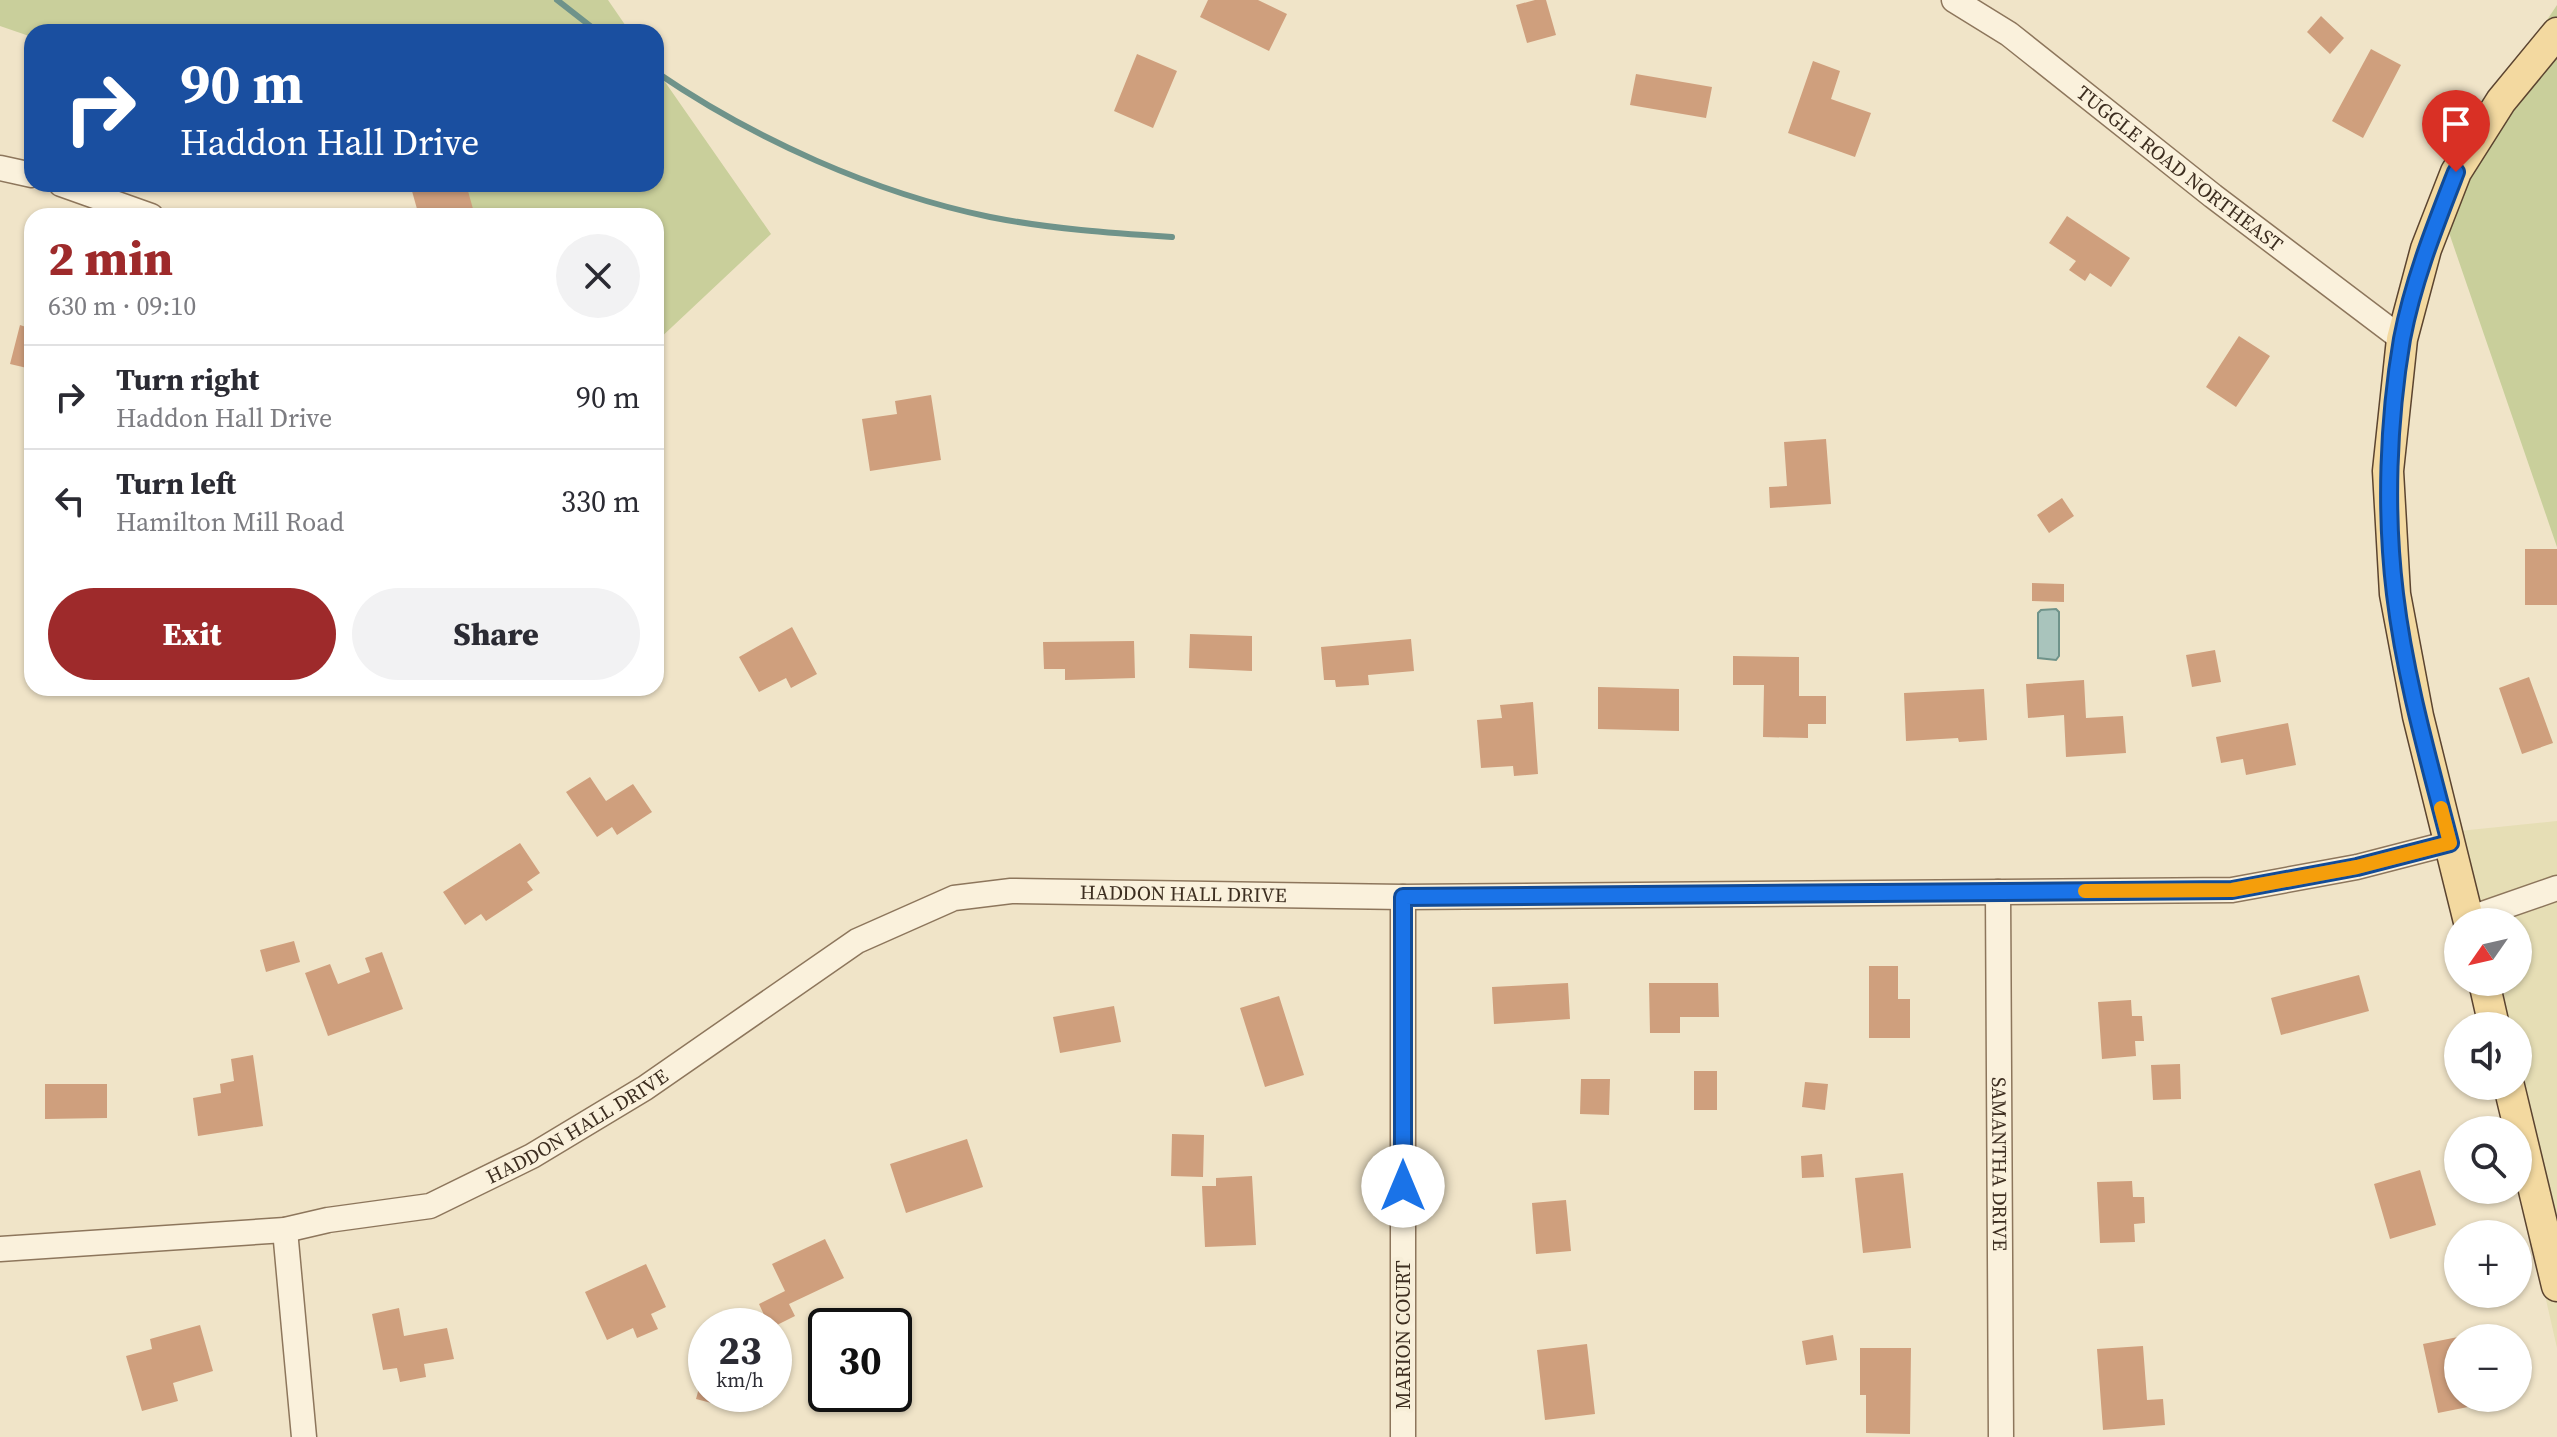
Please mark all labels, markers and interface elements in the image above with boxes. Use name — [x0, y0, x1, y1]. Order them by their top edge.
text: 90 m — [180, 45, 303, 122]
icon: right — [48, 56, 152, 160]
street label: TUGGLE ROAD NORTHEAST — [2071, 79, 2289, 258]
pin — [2422, 90, 2490, 172]
icon: arrive — [2434, 102, 2478, 146]
text: Haddon Hall Drive — [180, 118, 479, 167]
text: 2 min — [48, 225, 173, 291]
button: close — [556, 234, 640, 318]
text: 630 m · 09:10 — [48, 288, 196, 324]
text: Turn right — [116, 359, 259, 400]
icon: right — [48, 375, 92, 419]
text: 90 m — [576, 377, 640, 418]
text: Haddon Hall Drive — [116, 400, 332, 436]
text: Turn left — [116, 463, 236, 504]
icon: left — [48, 479, 92, 523]
text: 330 m — [561, 481, 640, 522]
text: Hamilton Mill Road — [116, 504, 344, 540]
button: Exit — [48, 588, 336, 680]
button: Share — [352, 588, 640, 680]
street label: HADDON HALL DRIVE — [1080, 878, 1287, 909]
north arrow — [2444, 908, 2532, 996]
map controls — [2444, 908, 2532, 1412]
button: sound — [2444, 1012, 2532, 1100]
street label: HADDON HALL DRIVE — [481, 1062, 674, 1190]
street label: SAMANTHA DRIVE — [1985, 1077, 2014, 1251]
button: search — [2444, 1116, 2532, 1204]
position arrow — [1361, 1144, 1445, 1228]
button: + — [2444, 1220, 2532, 1308]
street label: MARION COURT — [1389, 1260, 1417, 1410]
speed limit sign: 30 — [808, 1308, 912, 1412]
text: 23 — [718, 1323, 762, 1377]
button: − — [2444, 1324, 2532, 1412]
text: km/h — [716, 1366, 764, 1394]

